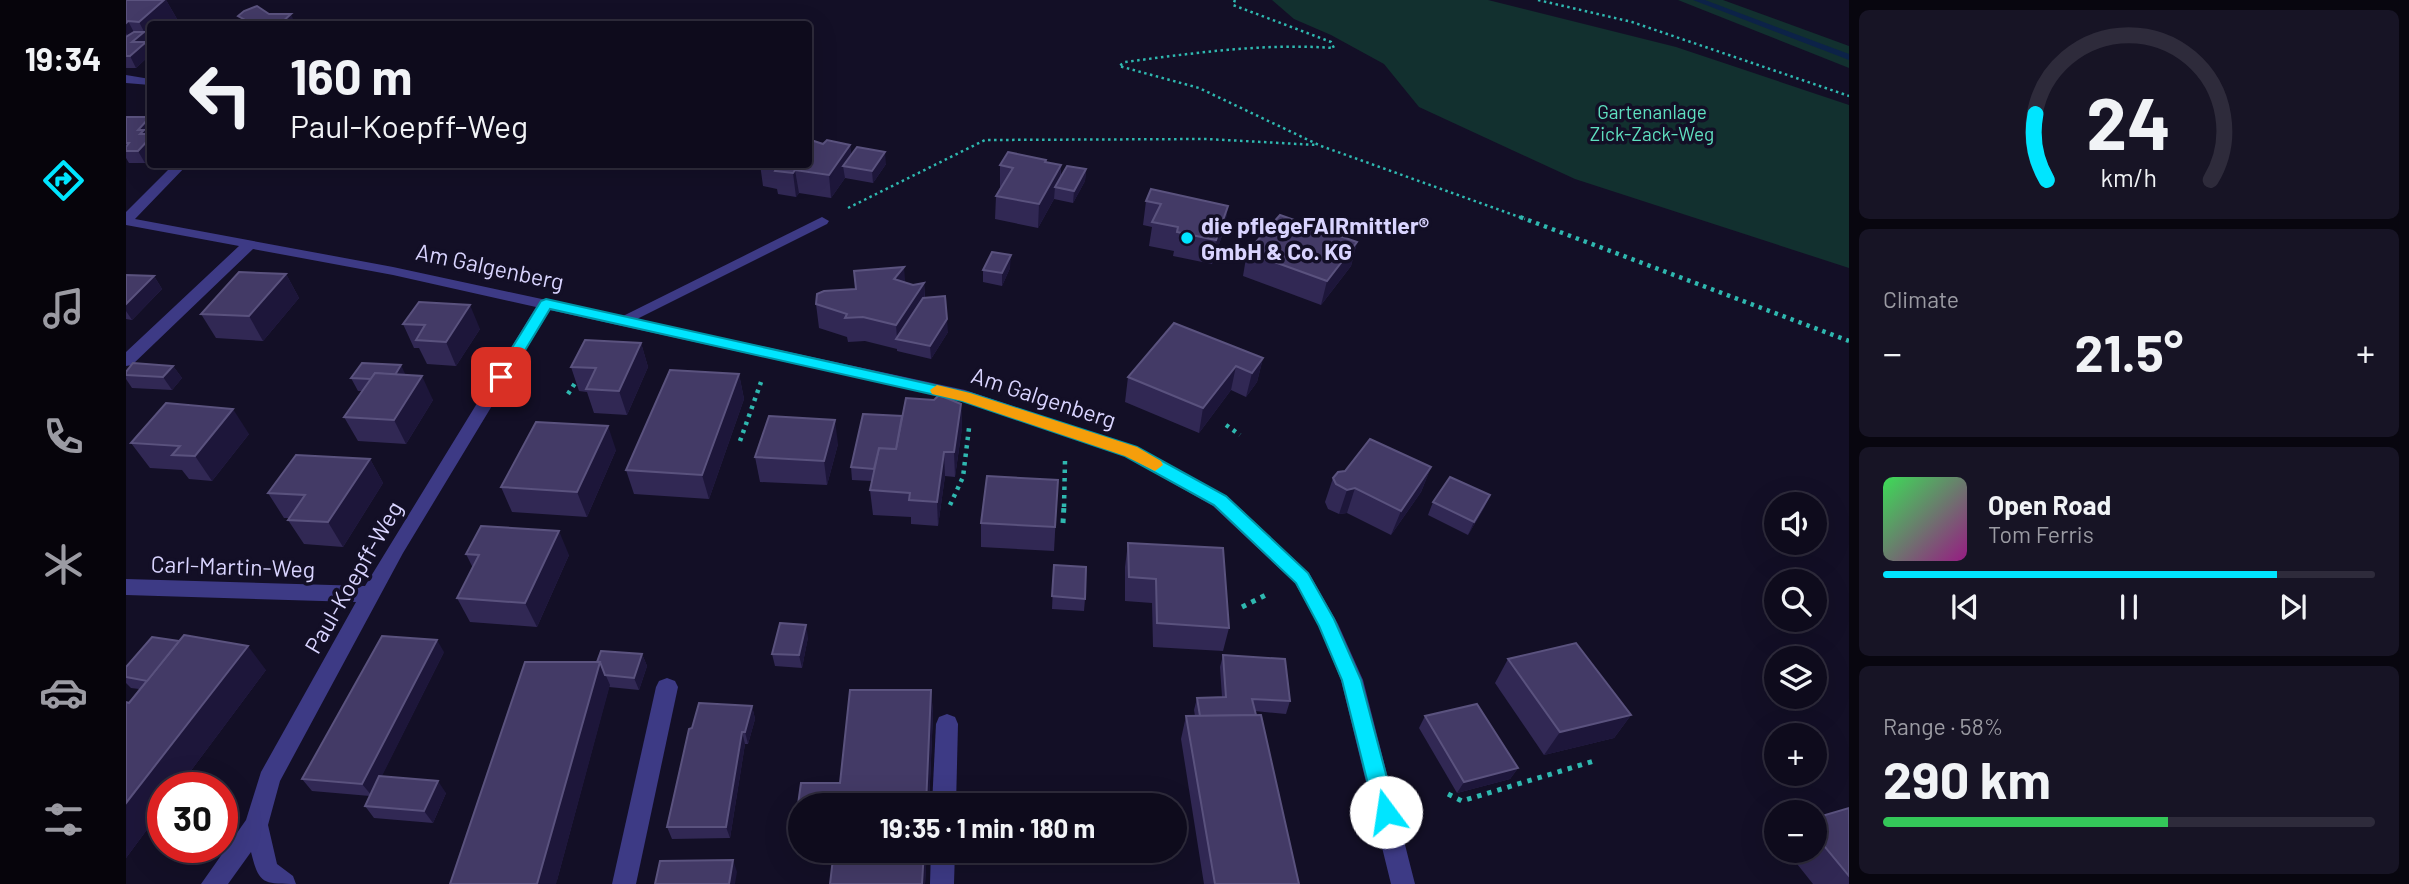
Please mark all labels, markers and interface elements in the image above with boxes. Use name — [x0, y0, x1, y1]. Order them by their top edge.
text: 19:34 — [25, 39, 101, 77]
text: 160 m — [290, 46, 412, 105]
icon: left — [175, 49, 266, 140]
text: 24 — [2087, 78, 2171, 166]
park label: Gartenanlage Zick-Zack-Weg — [1590, 100, 1714, 145]
text: Paul-Koepff-Weg — [290, 106, 528, 144]
icon: directions — [39, 156, 88, 205]
text: km/h — [2101, 162, 2157, 192]
place label: die pflegeFAIRmittler® GmbH & Co. KG — [1201, 211, 1429, 265]
marker: die pflegeFAIRmittler® GmbH & Co. KG — [1179, 230, 1195, 246]
street label: Am Galgenberg — [413, 237, 567, 295]
icon: music — [39, 284, 88, 333]
text: Climate — [1883, 285, 1959, 313]
text: 21.5° — [2075, 320, 2183, 382]
text: − — [1883, 329, 1902, 375]
text: + — [2356, 329, 2375, 375]
pin — [471, 347, 531, 407]
icon: arrive — [482, 358, 520, 396]
street label: Am Galgenberg — [968, 360, 1120, 434]
icon: phone — [39, 412, 88, 461]
text: Open Road — [1988, 489, 2111, 520]
map controls — [1764, 492, 1827, 863]
button: sound — [1764, 492, 1827, 555]
street label: Paul-Koepff-Weg — [298, 496, 408, 658]
text: Tom Ferris — [1988, 520, 2094, 548]
icon: climate — [39, 540, 88, 589]
street label: Carl-Martin-Weg — [150, 549, 316, 583]
button: search — [1764, 569, 1827, 632]
icon: previous — [1946, 588, 1984, 626]
icon: pause — [2110, 588, 2148, 626]
icon: next — [2274, 588, 2312, 626]
button: layers — [1764, 646, 1827, 709]
icon: car — [39, 668, 88, 717]
text: Range · 58% — [1883, 712, 2003, 740]
button: + — [1764, 723, 1827, 786]
text: 290 km — [1883, 747, 2051, 809]
speed limit sign: 30 — [147, 772, 238, 863]
position arrow — [1349, 775, 1423, 849]
icon: filters — [39, 795, 88, 844]
button: − — [1764, 800, 1827, 863]
text: 19:35 · 1 min · 180 m — [880, 812, 1095, 843]

